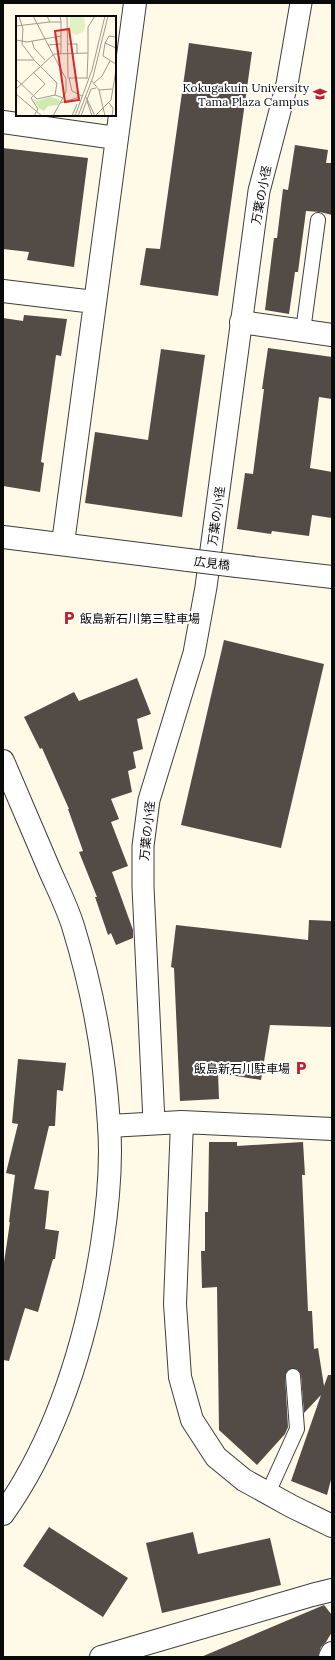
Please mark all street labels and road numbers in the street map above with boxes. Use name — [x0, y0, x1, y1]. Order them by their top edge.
street label: 万葉の小径 — [248, 164, 274, 226]
street label: 万葉の小径 — [204, 485, 228, 547]
street label: 広見橋 — [193, 553, 231, 573]
street label: 万葉の小径 — [136, 800, 158, 862]

